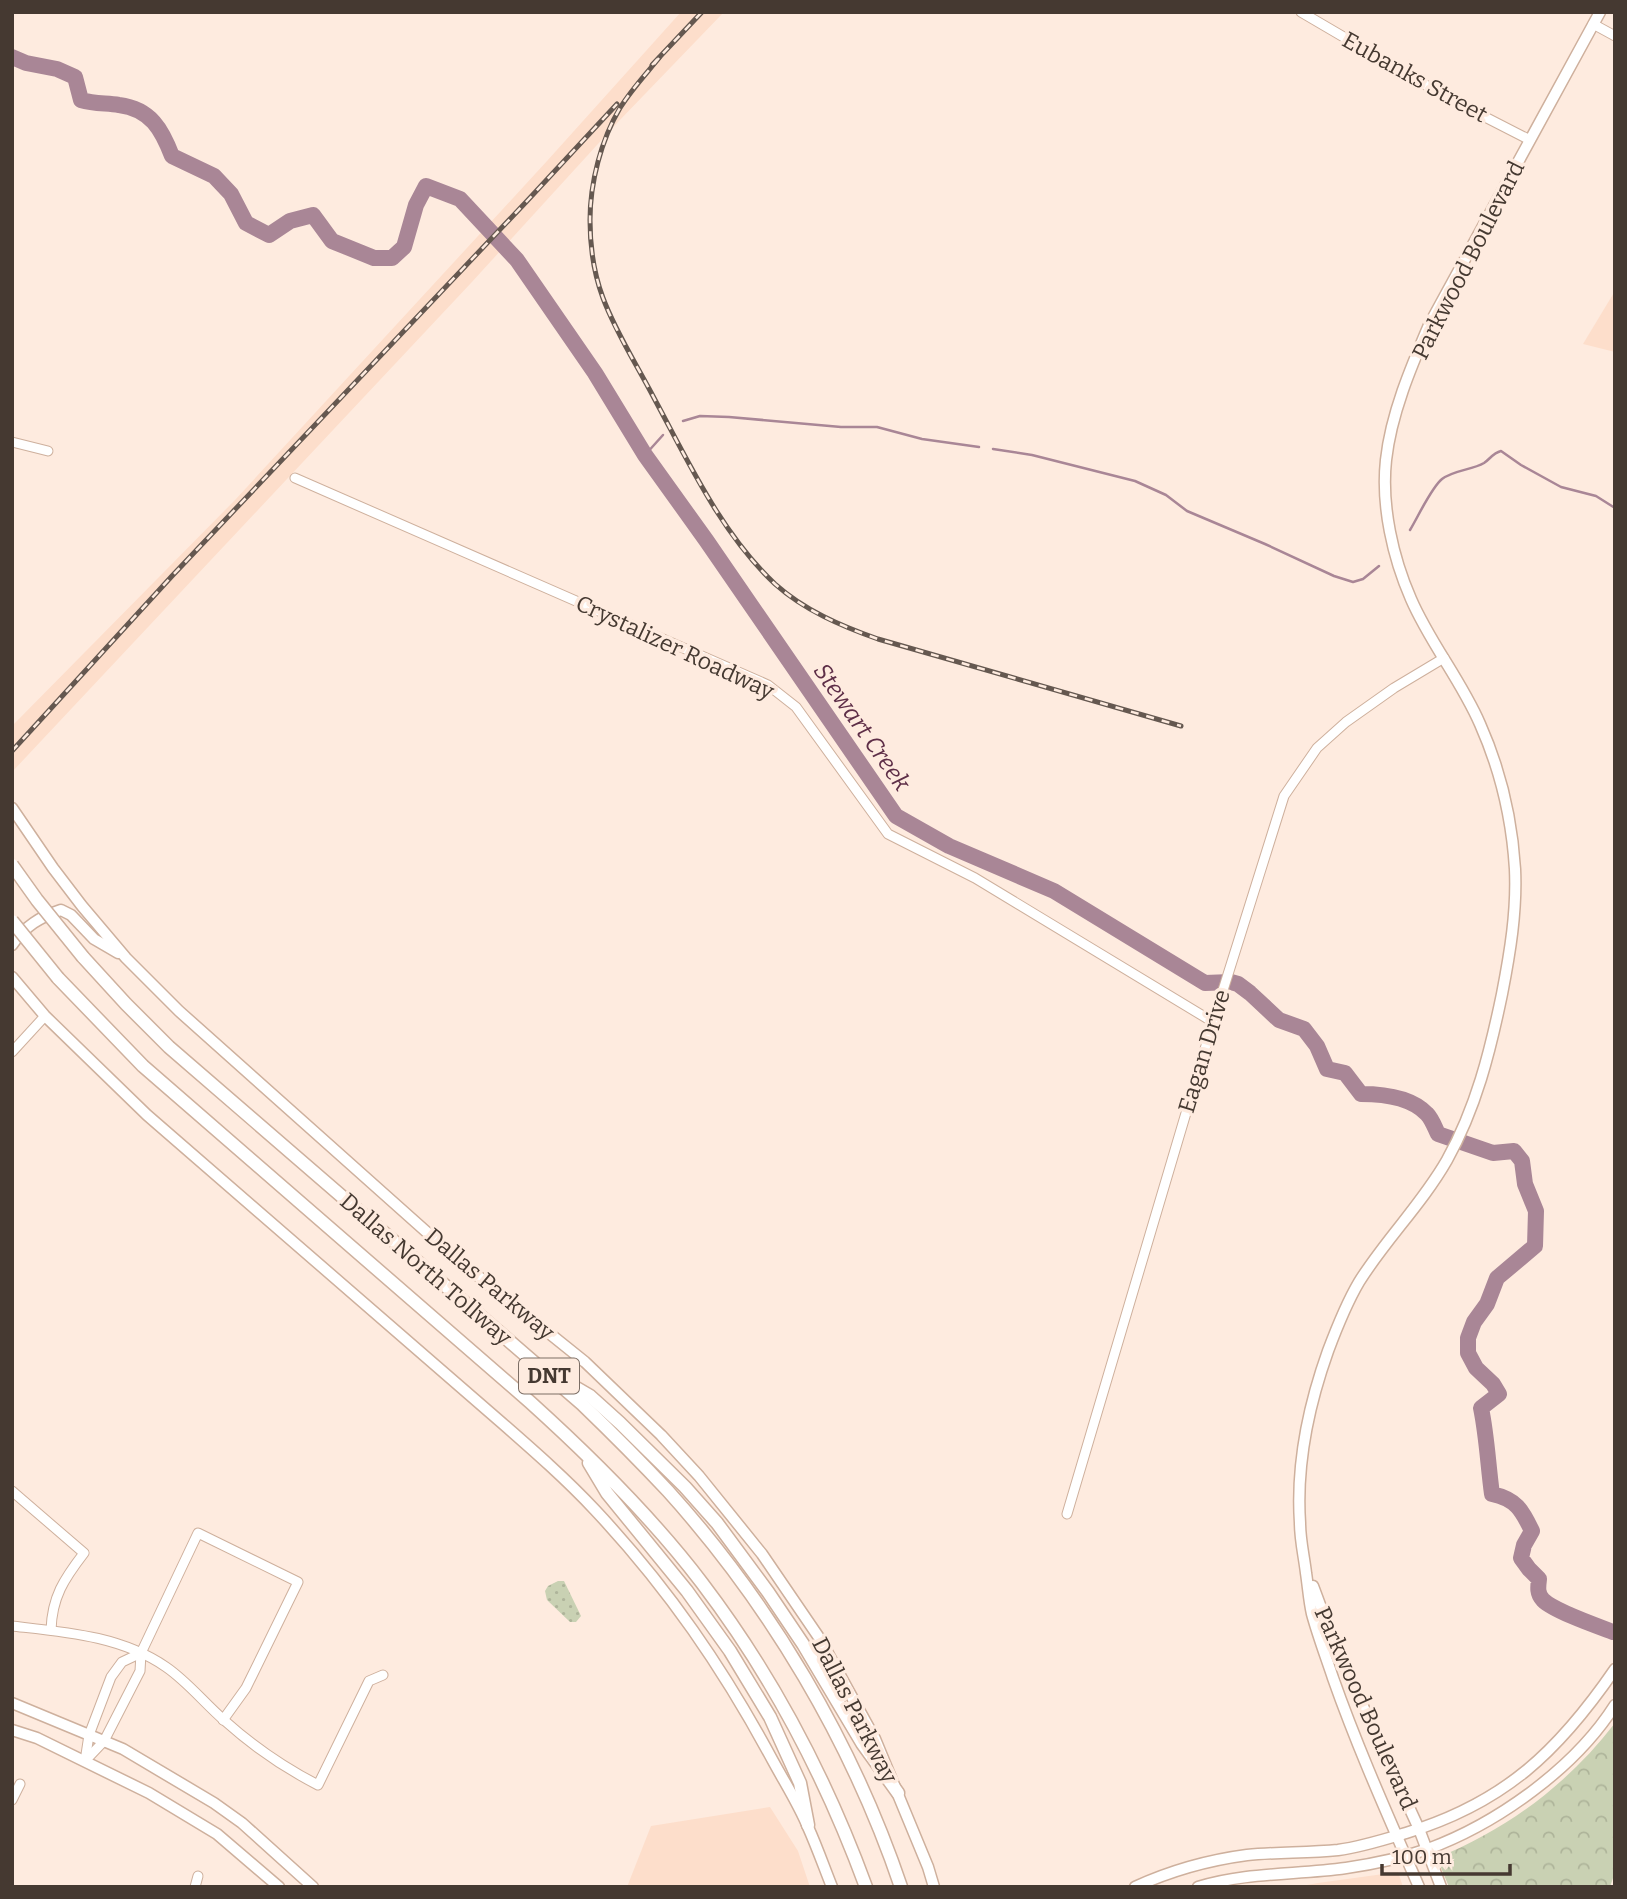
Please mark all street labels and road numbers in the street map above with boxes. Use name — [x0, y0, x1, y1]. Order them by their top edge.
street label: Eubanks Street — [1338, 26, 1492, 128]
street label: Parkwood Boulevard — [1406, 156, 1530, 364]
street label: Crystalizer Roadway — [571, 589, 779, 706]
street label: Eagan Drive — [1172, 986, 1236, 1116]
street label: Dallas North Tollway — [334, 1187, 518, 1352]
street label: Dallas Parkway — [420, 1222, 561, 1347]
road number: DNT — [519, 1358, 579, 1394]
street label: Parkwood Boulevard — [1309, 1602, 1424, 1814]
street label: Dallas Parkway — [806, 1632, 904, 1788]

